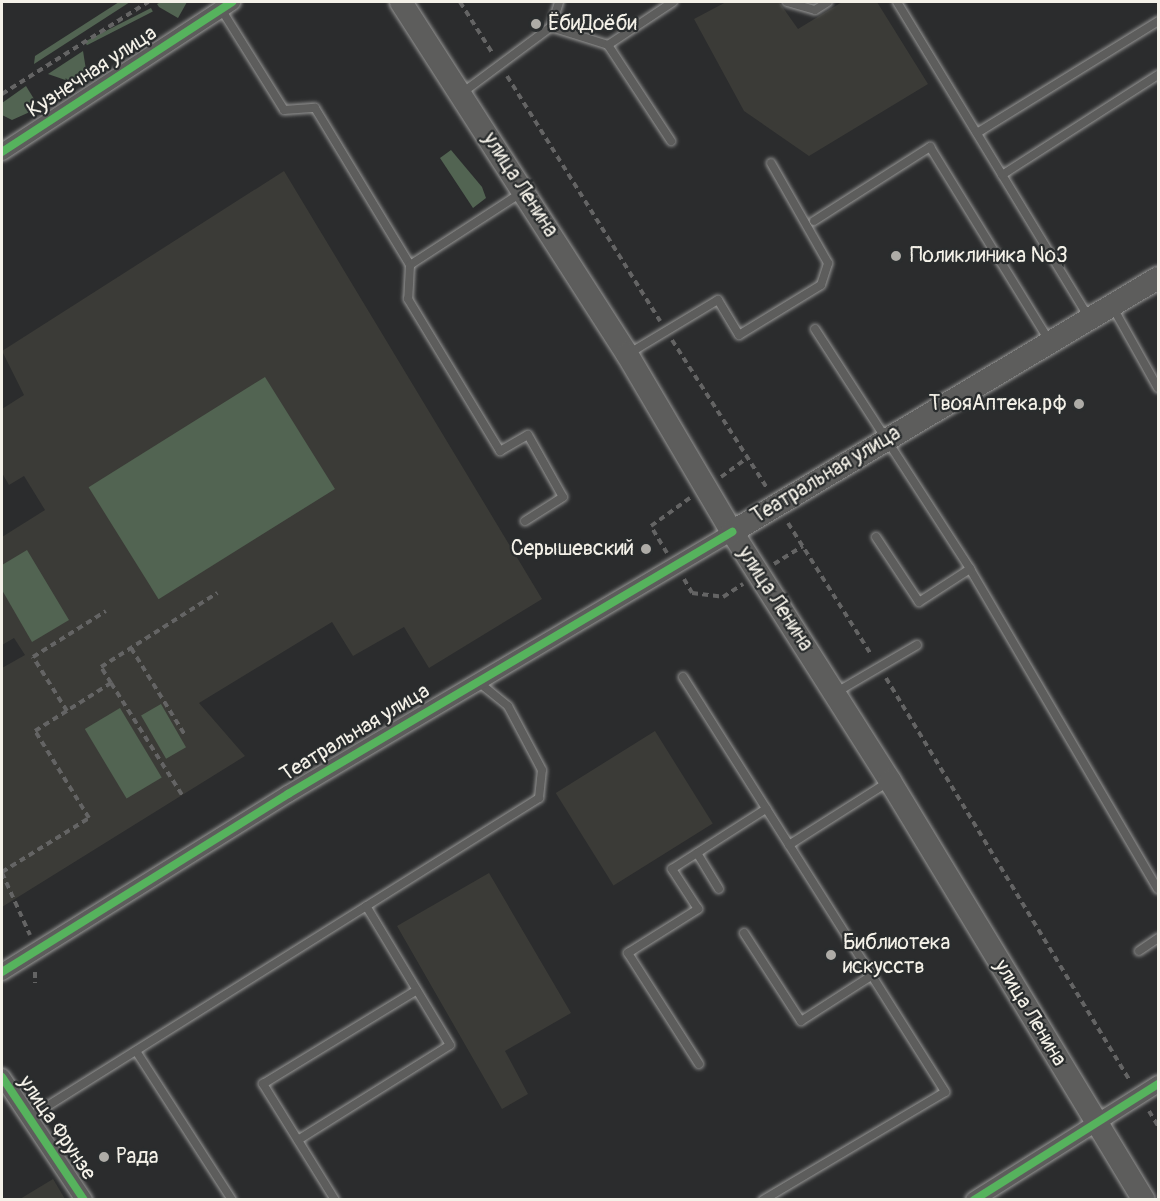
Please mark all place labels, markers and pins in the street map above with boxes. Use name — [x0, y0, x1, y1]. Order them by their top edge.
place label: ЁбиДоёби — [548, 11, 637, 37]
marker: ЁбиДоёби — [529, 17, 543, 31]
place label: Поликлиника №3 — [910, 243, 1068, 269]
marker: Поликлиника №3 — [887, 247, 905, 265]
place label: ТвояАптека.рф — [929, 391, 1067, 417]
marker: ТвояАптека.рф — [1072, 397, 1086, 411]
place label: Серышевский — [511, 536, 634, 562]
marker: Серышевский — [639, 542, 653, 556]
place label: Библиотека искусств — [843, 930, 950, 980]
marker: Библиотека искусств — [824, 948, 838, 962]
place label: Рада — [116, 1144, 159, 1170]
marker: Рада — [97, 1150, 111, 1164]

